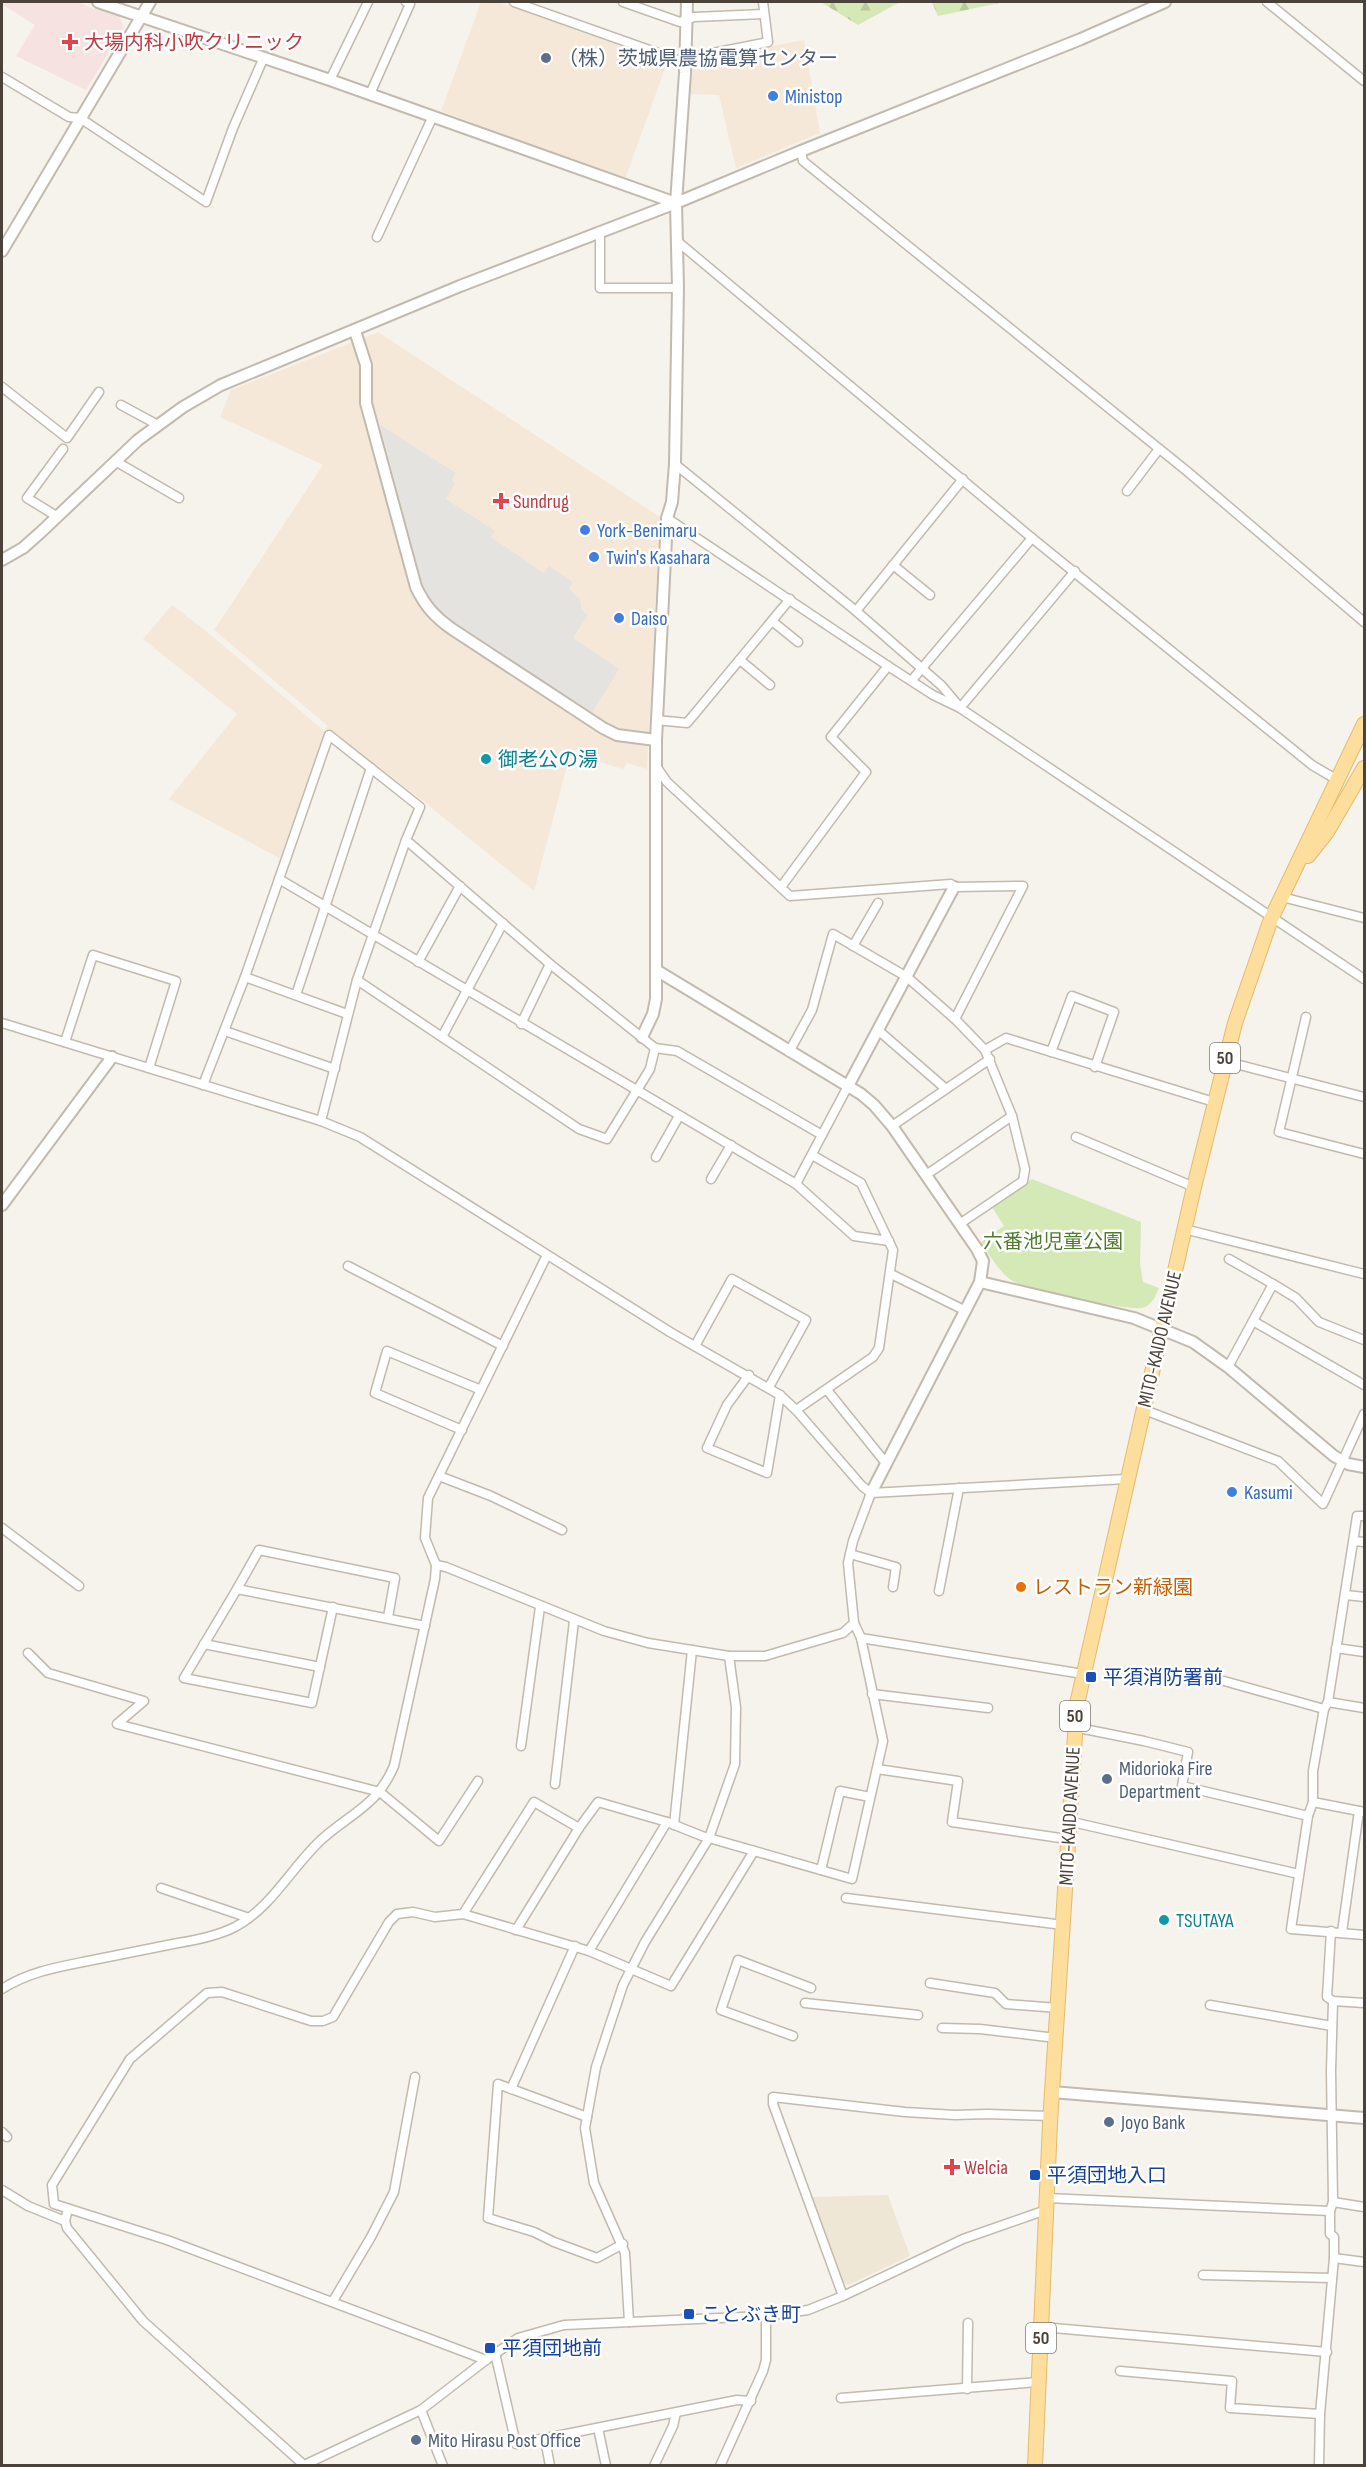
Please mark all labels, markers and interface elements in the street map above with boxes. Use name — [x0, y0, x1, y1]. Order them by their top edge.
place label: 大場内科小吹クリニック — [84, 31, 304, 55]
marker: 大場内科小吹クリニック — [61, 33, 79, 51]
place label: （株）茨城県農協電算センター — [558, 47, 838, 71]
marker: （株）茨城県農協電算センター — [539, 51, 553, 65]
place label: Ministop — [785, 85, 843, 109]
marker: Ministop — [766, 89, 780, 103]
place label: Sundrug — [513, 490, 569, 514]
marker: Sundrug — [494, 494, 508, 508]
place label: York-Benimaru — [597, 519, 697, 543]
marker: York-Benimaru — [578, 523, 592, 537]
place label: Twin's Kasahara — [606, 546, 710, 570]
marker: Twin's Kasahara — [587, 550, 601, 564]
place label: Daiso — [631, 607, 668, 631]
marker: Daiso — [612, 611, 626, 625]
place label: 御老公の湯 — [498, 748, 598, 772]
marker: 御老公の湯 — [479, 752, 493, 766]
road number: 50 — [1210, 1043, 1240, 1073]
park label: 六番池児童公園 — [983, 1230, 1123, 1254]
street label: MITO-KAIDO AVENUE — [1133, 1269, 1187, 1410]
place label: Kasumi — [1244, 1481, 1293, 1505]
marker: Kasumi — [1225, 1485, 1239, 1499]
place label: レストラン新緑園 — [1033, 1576, 1193, 1600]
marker: レストラン新緑園 — [1014, 1580, 1028, 1594]
place label: 平須消防署前 — [1103, 1666, 1223, 1690]
marker: 平須消防署前 — [1084, 1670, 1098, 1684]
road number: 50 — [1060, 1701, 1090, 1731]
street label: MITO-KAIDO AVENUE — [1054, 1746, 1086, 1886]
place label: Midorioka Fire Department — [1119, 1757, 1213, 1804]
marker: Midorioka Fire Department — [1100, 1772, 1114, 1786]
place label: TSUTAYA — [1176, 1909, 1234, 1933]
marker: TSUTAYA — [1157, 1913, 1171, 1927]
place label: Joyo Bank — [1120, 2111, 1185, 2135]
marker: Joyo Bank — [1102, 2115, 1116, 2129]
place label: Welcia — [964, 2156, 1008, 2180]
marker: Welcia — [945, 2160, 959, 2174]
place label: 平須団地入口 — [1047, 2164, 1167, 2188]
marker: 平須団地入口 — [1028, 2168, 1042, 2182]
place label: ことぶき町 — [701, 2303, 801, 2327]
marker: ことぶき町 — [682, 2307, 696, 2321]
road number: 50 — [1026, 2323, 1056, 2353]
place label: 平須団地前 — [502, 2337, 602, 2361]
marker: 平須団地前 — [483, 2341, 497, 2355]
place label: Mito Hirasu Post Office — [428, 2429, 581, 2453]
marker: Mito Hirasu Post Office — [409, 2433, 423, 2447]

